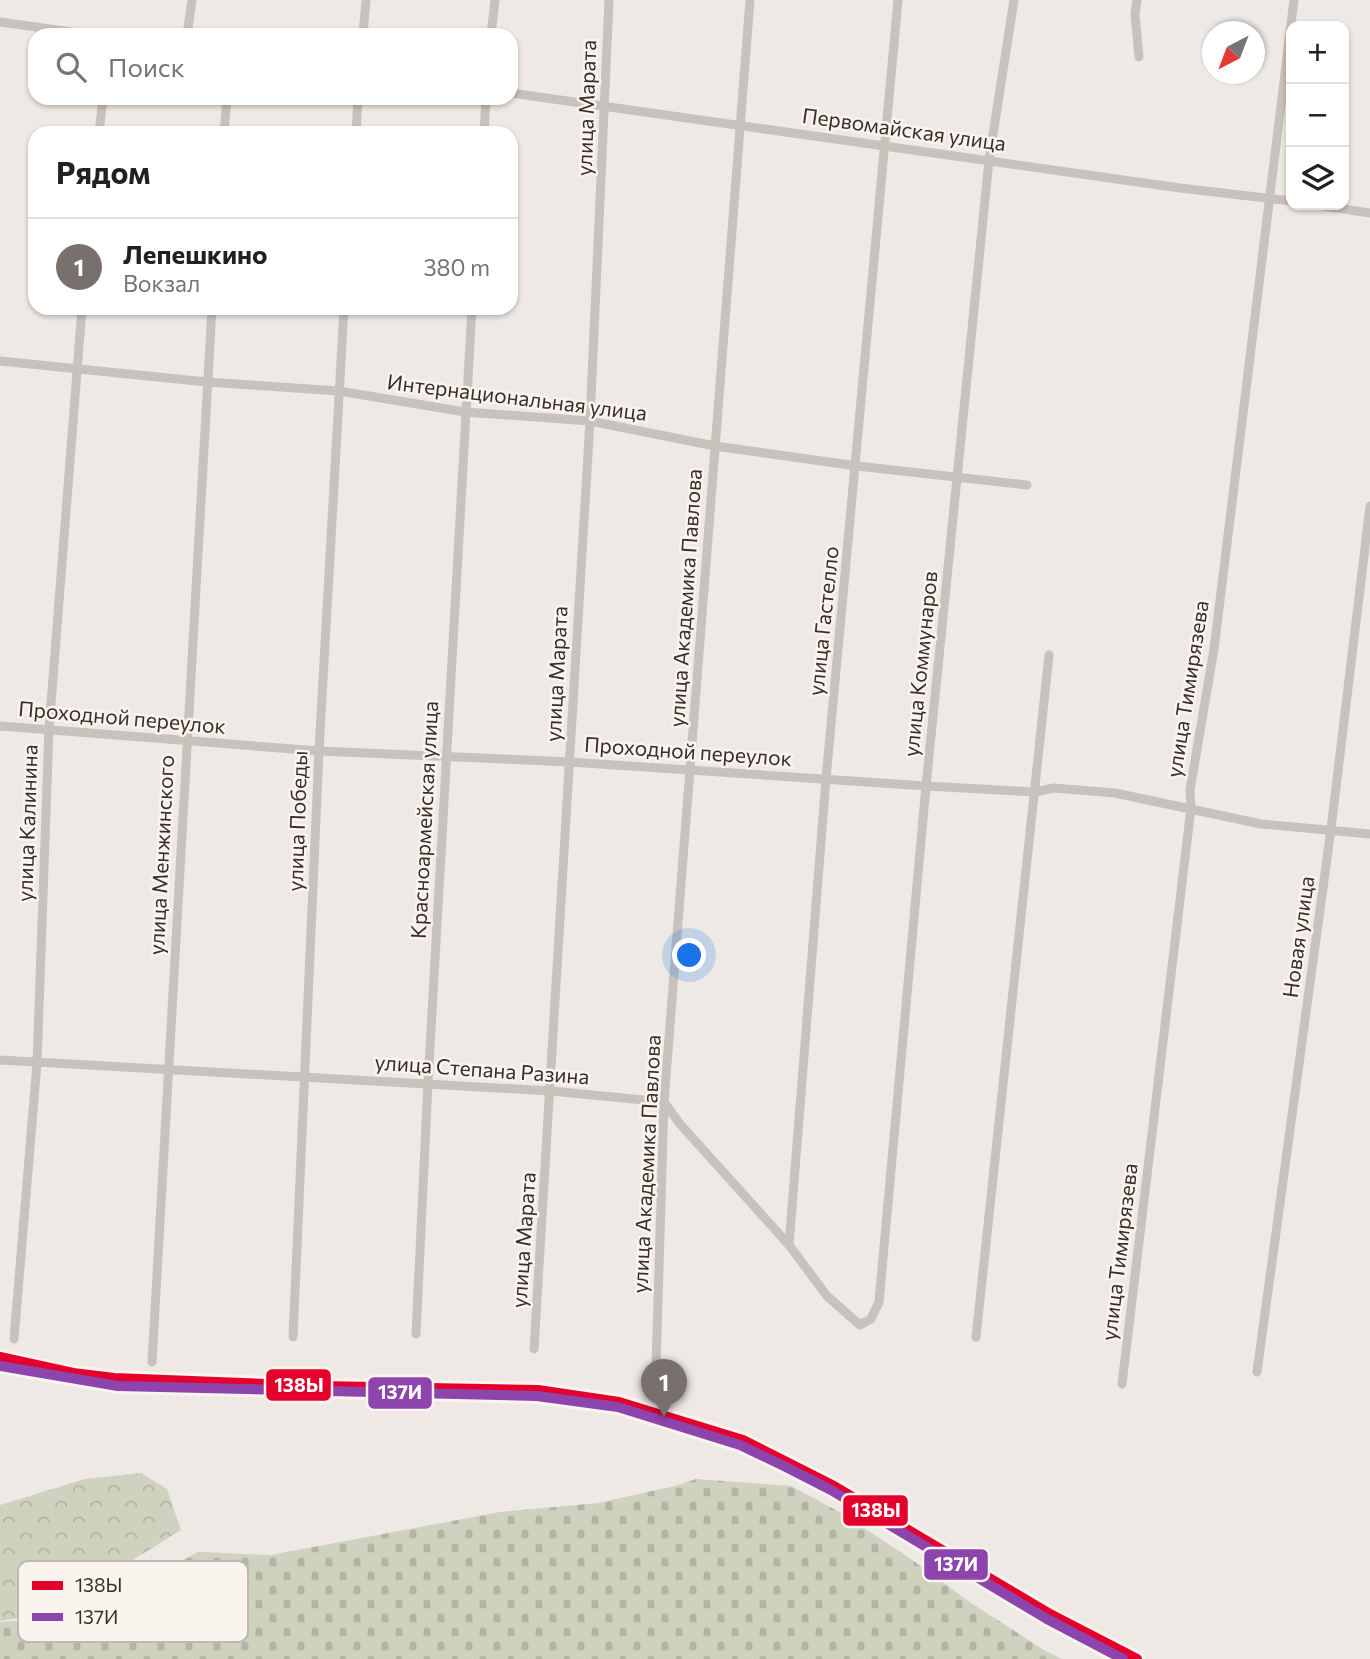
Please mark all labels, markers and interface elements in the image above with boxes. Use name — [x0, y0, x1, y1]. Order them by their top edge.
north arrow — [1202, 21, 1265, 84]
map controls — [1286, 21, 1349, 210]
button: + — [1286, 21, 1349, 84]
search box — [28, 28, 518, 105]
street label: улица Марата — [571, 39, 600, 176]
icon: search — [52, 48, 90, 86]
text: Поиск — [108, 51, 185, 82]
button: − — [1286, 84, 1349, 147]
street label: Первомайская улица — [801, 102, 1008, 155]
button: layers — [1286, 147, 1349, 210]
text: Рядом — [56, 153, 150, 190]
text: Лепешкино — [123, 238, 268, 269]
text: 1 — [74, 253, 84, 281]
text: 380 m — [423, 253, 490, 281]
text: Вокзал — [123, 269, 200, 297]
street label: Интернациональная улица — [386, 368, 649, 425]
street label: улица Академика Павлова — [663, 468, 706, 728]
street label: улица Гастелло — [802, 545, 843, 697]
street label: улица Коммунаров — [897, 570, 942, 758]
street label: улица Тимирязева — [1160, 599, 1213, 779]
street label: улица Марата — [539, 605, 572, 743]
street label: Проходной переулок — [17, 695, 227, 738]
street label: Красноармейская улица — [405, 700, 442, 940]
street label: Проходной переулок — [583, 731, 793, 770]
street label: улица Калинина — [11, 744, 42, 902]
street label: улица Победы — [282, 750, 311, 892]
street label: улица Менжинского — [143, 754, 178, 956]
street label: Новая улица — [1277, 874, 1318, 999]
your location — [672, 938, 706, 972]
street label: улица Академика Павлова — [626, 1034, 665, 1294]
street label: улица Степана Разина — [374, 1049, 590, 1088]
street label: улица Тимирязева — [1095, 1162, 1142, 1342]
street label: улица Марата — [505, 1171, 540, 1309]
pin: 1 — [641, 1359, 687, 1417]
line badge: 138Ы — [265, 1368, 332, 1402]
text: 138Ы — [274, 1373, 324, 1396]
line badge: 137И — [367, 1376, 433, 1410]
text: 137И — [378, 1380, 422, 1403]
line badge: 138Ы — [842, 1494, 909, 1527]
text: 138Ы — [851, 1498, 901, 1521]
line badge: 137И — [923, 1548, 989, 1581]
text: 137И — [934, 1552, 978, 1575]
legend — [18, 1561, 248, 1642]
text: 138Ы — [75, 1573, 122, 1596]
text: 137И — [75, 1605, 118, 1628]

